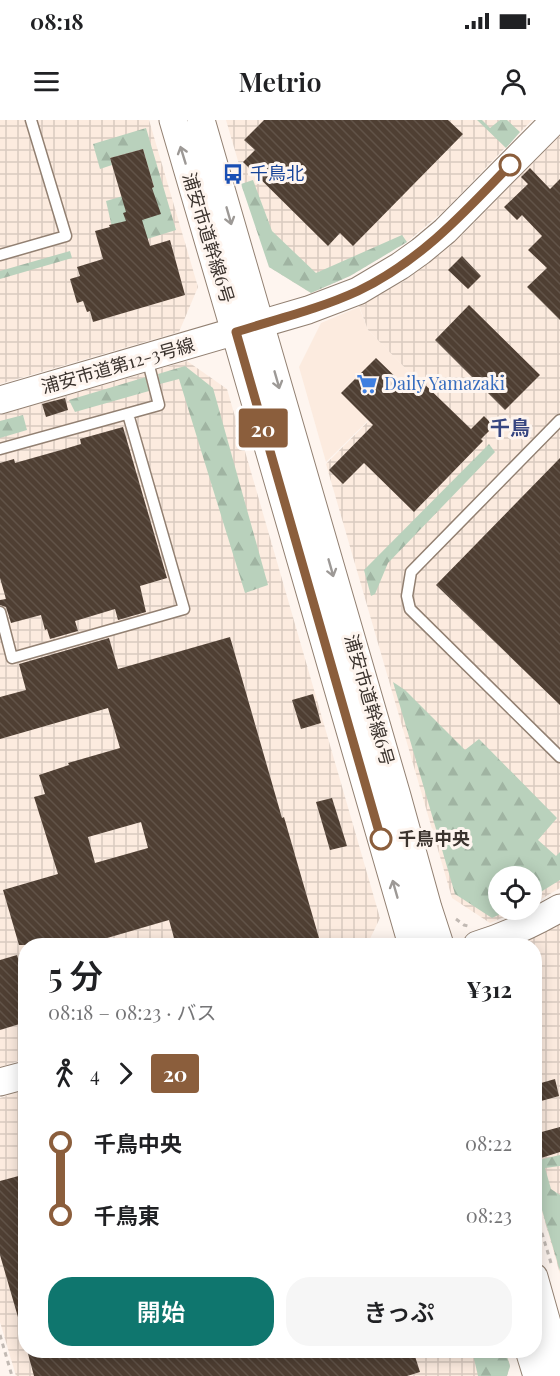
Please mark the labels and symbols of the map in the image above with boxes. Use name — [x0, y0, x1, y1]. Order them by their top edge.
one-way arrow — [177, 146, 188, 165]
unlabelled marker — [499, 154, 521, 176]
place label: 千鳥北 — [250, 161, 304, 185]
bus stop icon: 千鳥北 — [221, 162, 245, 186]
street label: 浦安市道幹線6号 — [178, 169, 240, 306]
one-way arrow — [224, 207, 235, 226]
street label: 浦安市道第12-3号線 — [38, 332, 197, 398]
one-way arrow — [272, 370, 283, 389]
place label: Daily Yamazaki — [384, 371, 505, 395]
supermarket icon: Daily Yamazaki — [355, 372, 379, 396]
line badge: 20 — [236, 408, 290, 448]
district label: 千鳥 — [490, 413, 530, 440]
one-way arrow — [326, 558, 337, 577]
street label: 浦安市道幹線6号 — [340, 631, 400, 768]
place label: 千鳥中央 — [398, 826, 470, 850]
marker: 千鳥中央 — [370, 828, 392, 850]
one-way arrow — [389, 880, 400, 899]

